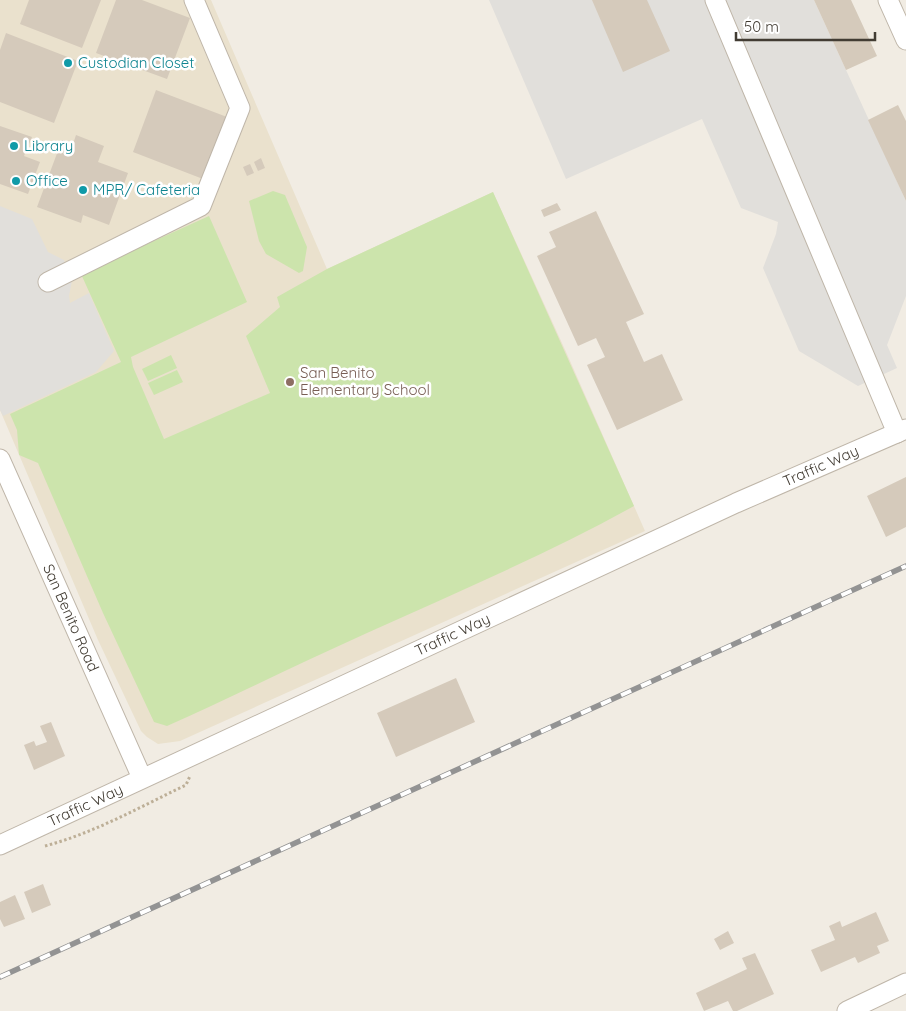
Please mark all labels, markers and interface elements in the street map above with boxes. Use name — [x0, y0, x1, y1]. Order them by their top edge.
scale bar — [736, 10, 875, 42]
text: 50 m — [744, 17, 779, 36]
place label: Custodian Closet — [78, 53, 194, 72]
marker: Custodian Closet — [62, 57, 74, 69]
place label: Library — [24, 136, 73, 155]
marker: Library — [8, 140, 20, 152]
place label: Office — [26, 171, 68, 190]
marker: Office — [10, 175, 22, 187]
place label: MPR/ Cafeteria — [93, 180, 200, 199]
marker: MPR/ Cafeteria — [77, 184, 89, 196]
place label: San Benito Elementary School — [300, 363, 430, 399]
marker: San Benito Elementary School — [284, 376, 296, 388]
street label: Traffic Way — [780, 441, 861, 490]
street label: San Benito Road — [39, 561, 103, 675]
street label: Traffic Way — [412, 609, 493, 660]
street label: Traffic Way — [44, 779, 126, 831]

